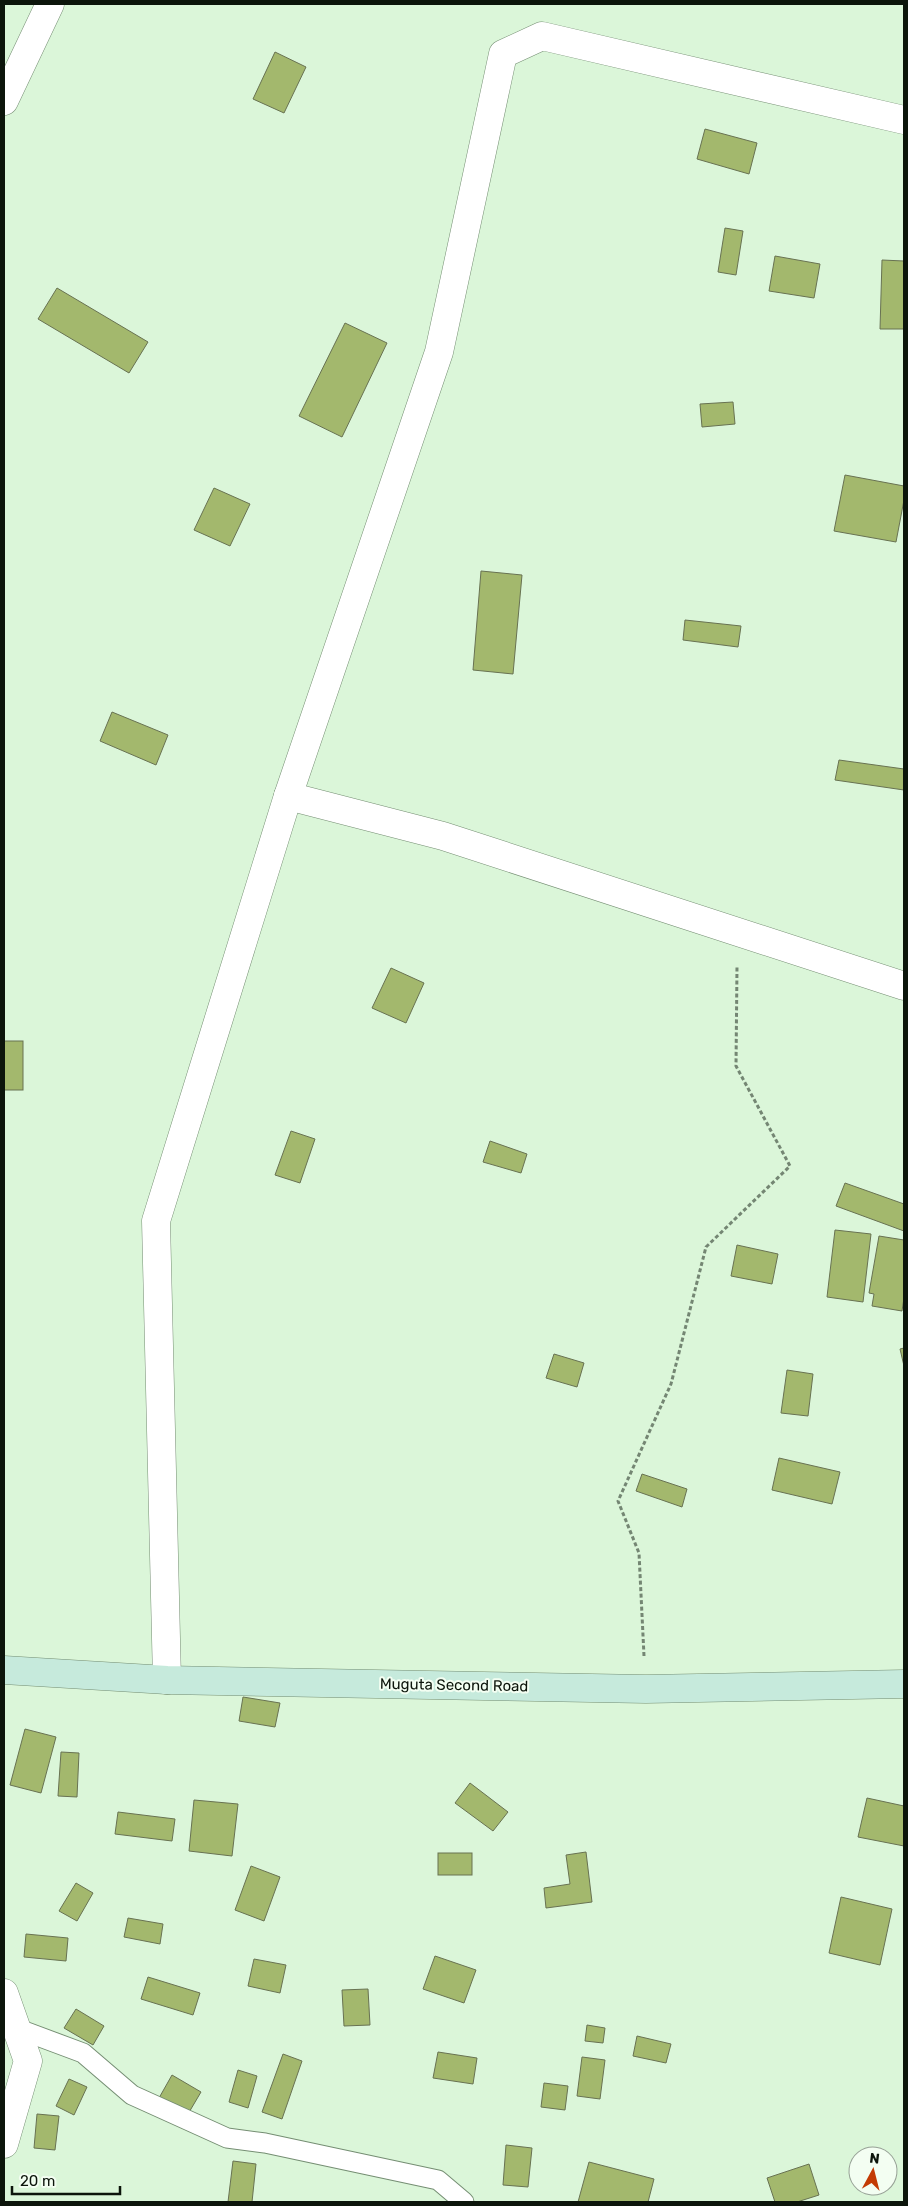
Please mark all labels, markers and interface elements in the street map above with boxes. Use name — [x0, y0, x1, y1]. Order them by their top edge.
street label: Muguta Second Road — [380, 1675, 528, 1695]
north arrow — [848, 2146, 898, 2196]
text: N — [868, 2150, 881, 2168]
scale bar — [12, 2164, 120, 2196]
text: 20 m — [20, 2172, 55, 2190]

